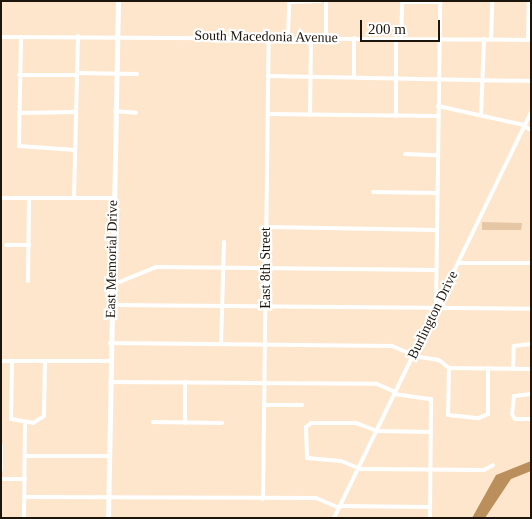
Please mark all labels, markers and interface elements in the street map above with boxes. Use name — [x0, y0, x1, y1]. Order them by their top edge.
scale bar — [362, 10, 442, 42]
text: 200 m — [368, 21, 406, 37]
street label: South Macedonia Avenue — [194, 27, 338, 47]
street label: East Memorial Drive — [103, 200, 121, 318]
street label: East 8th Street — [258, 227, 274, 309]
street label: Burlington Drive — [404, 268, 462, 362]

